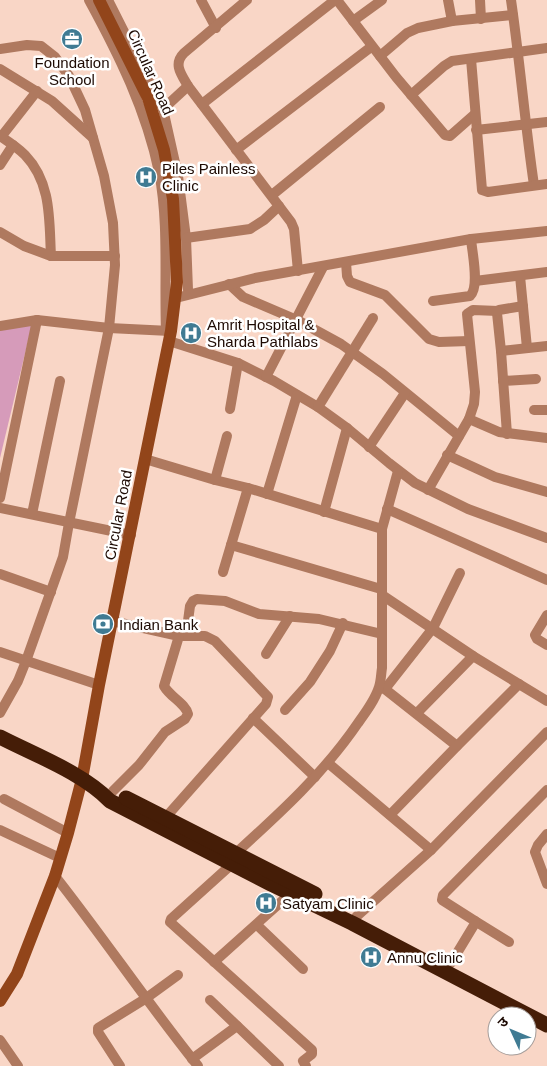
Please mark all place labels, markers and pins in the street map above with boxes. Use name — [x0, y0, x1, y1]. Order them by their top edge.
office icon: Foundation School — [60, 27, 84, 51]
place label: Foundation School — [34, 54, 110, 88]
place label: Piles Painless Clinic — [162, 160, 255, 194]
hospital icon: Piles Painless Clinic — [134, 165, 158, 189]
place label: Amrit Hospital & Sharda Pathlabs — [207, 316, 318, 350]
hospital icon: Amrit Hospital & Sharda Pathlabs — [179, 321, 203, 345]
bank icon: Indian Bank — [91, 612, 115, 636]
place label: Indian Bank — [119, 616, 199, 633]
hospital icon: Satyam Clinic — [254, 891, 278, 915]
place label: Satyam Clinic — [282, 895, 374, 912]
hospital icon: Annu Clinic — [359, 945, 383, 969]
place label: Annu Clinic — [387, 949, 463, 966]

